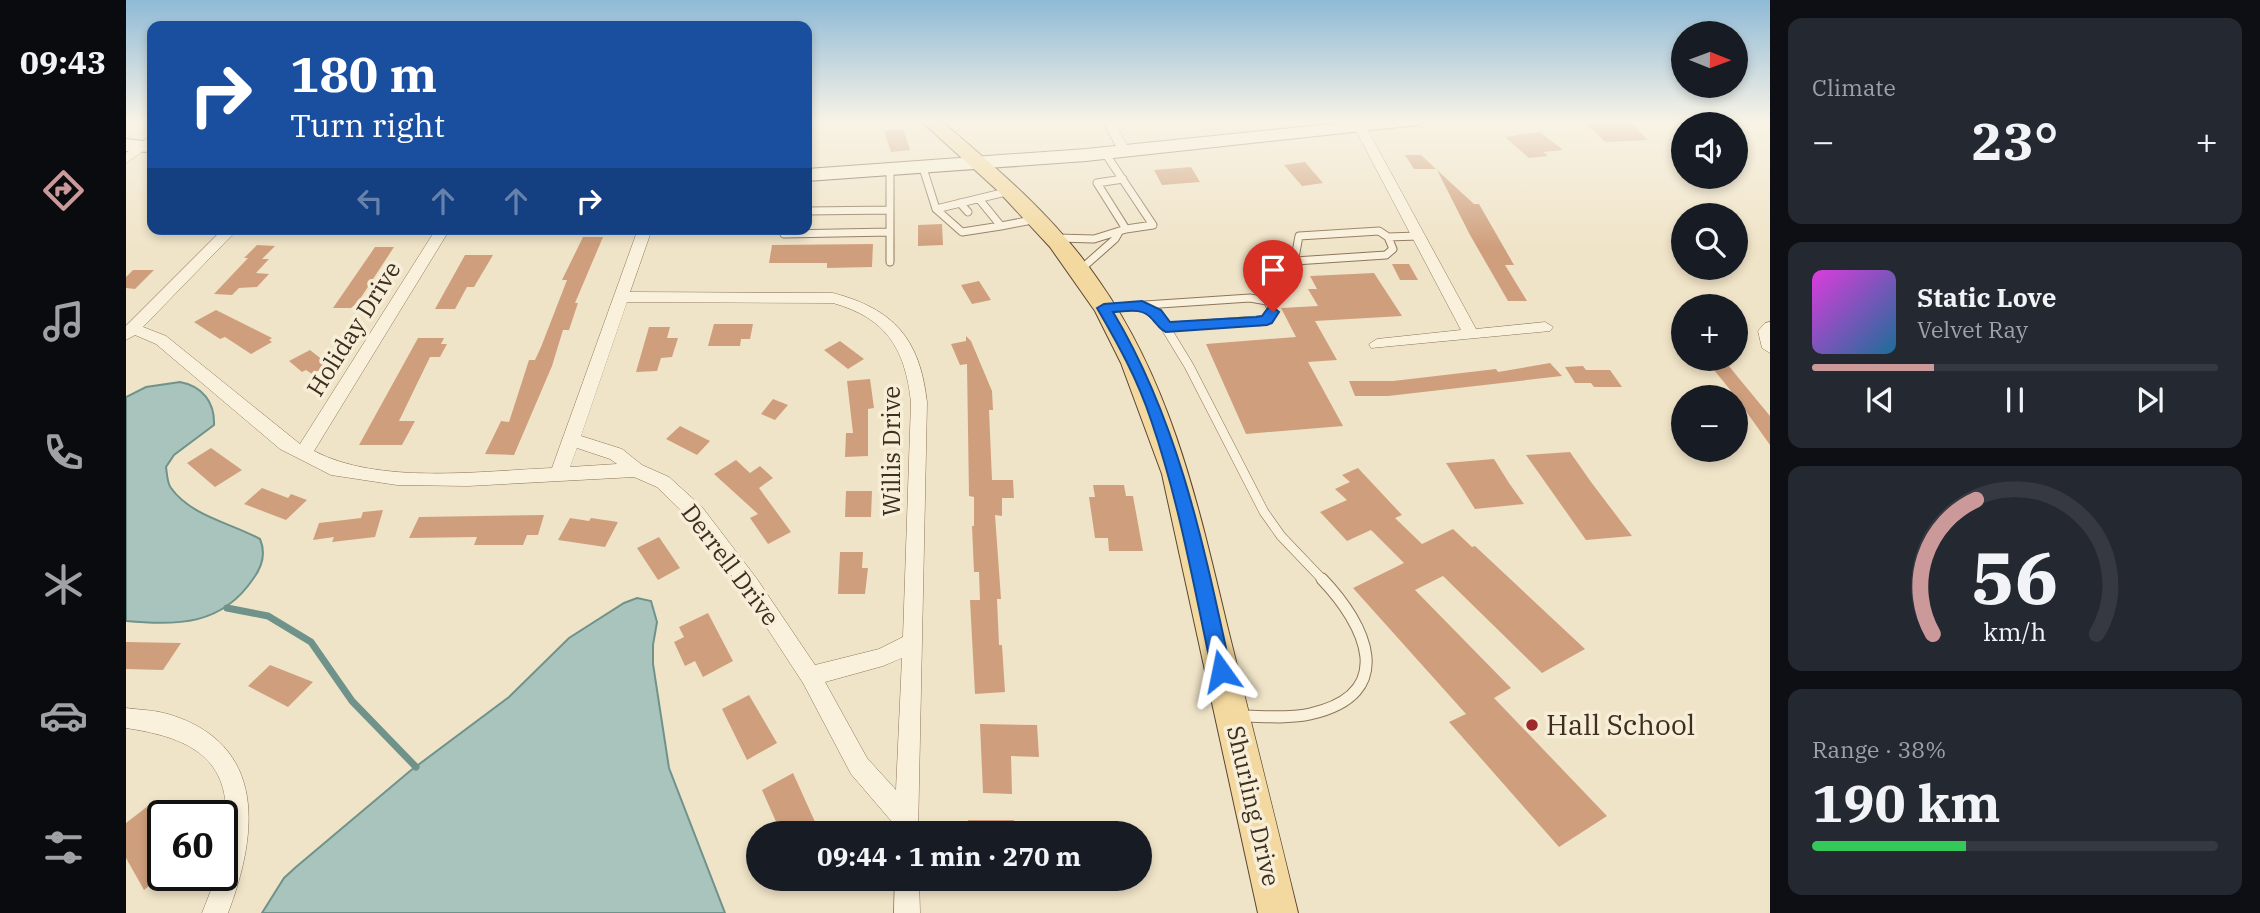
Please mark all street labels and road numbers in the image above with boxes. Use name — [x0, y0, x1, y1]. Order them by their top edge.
street label: Holiday Drive — [299, 255, 407, 402]
street label: Willis Drive — [875, 386, 907, 516]
street label: Derrell Drive — [675, 497, 787, 632]
street label: Shurling Drive — [1220, 722, 1288, 889]

